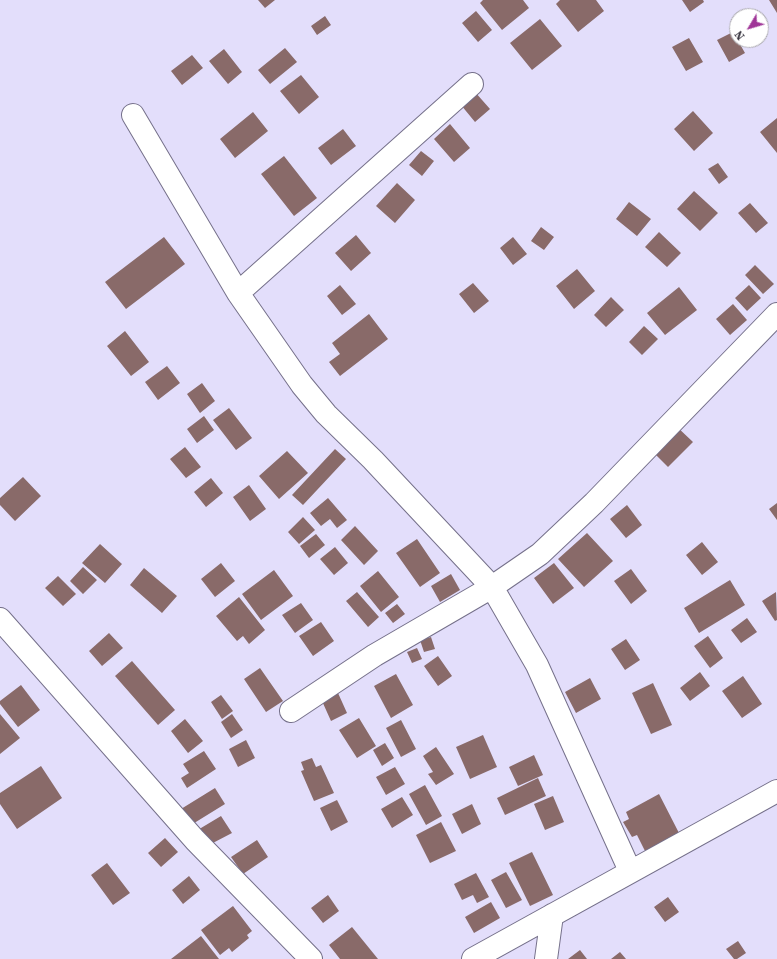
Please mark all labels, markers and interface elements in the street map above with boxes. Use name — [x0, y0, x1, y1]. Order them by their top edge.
north arrow — [729, 8, 769, 48]
text: N — [732, 27, 748, 43]

